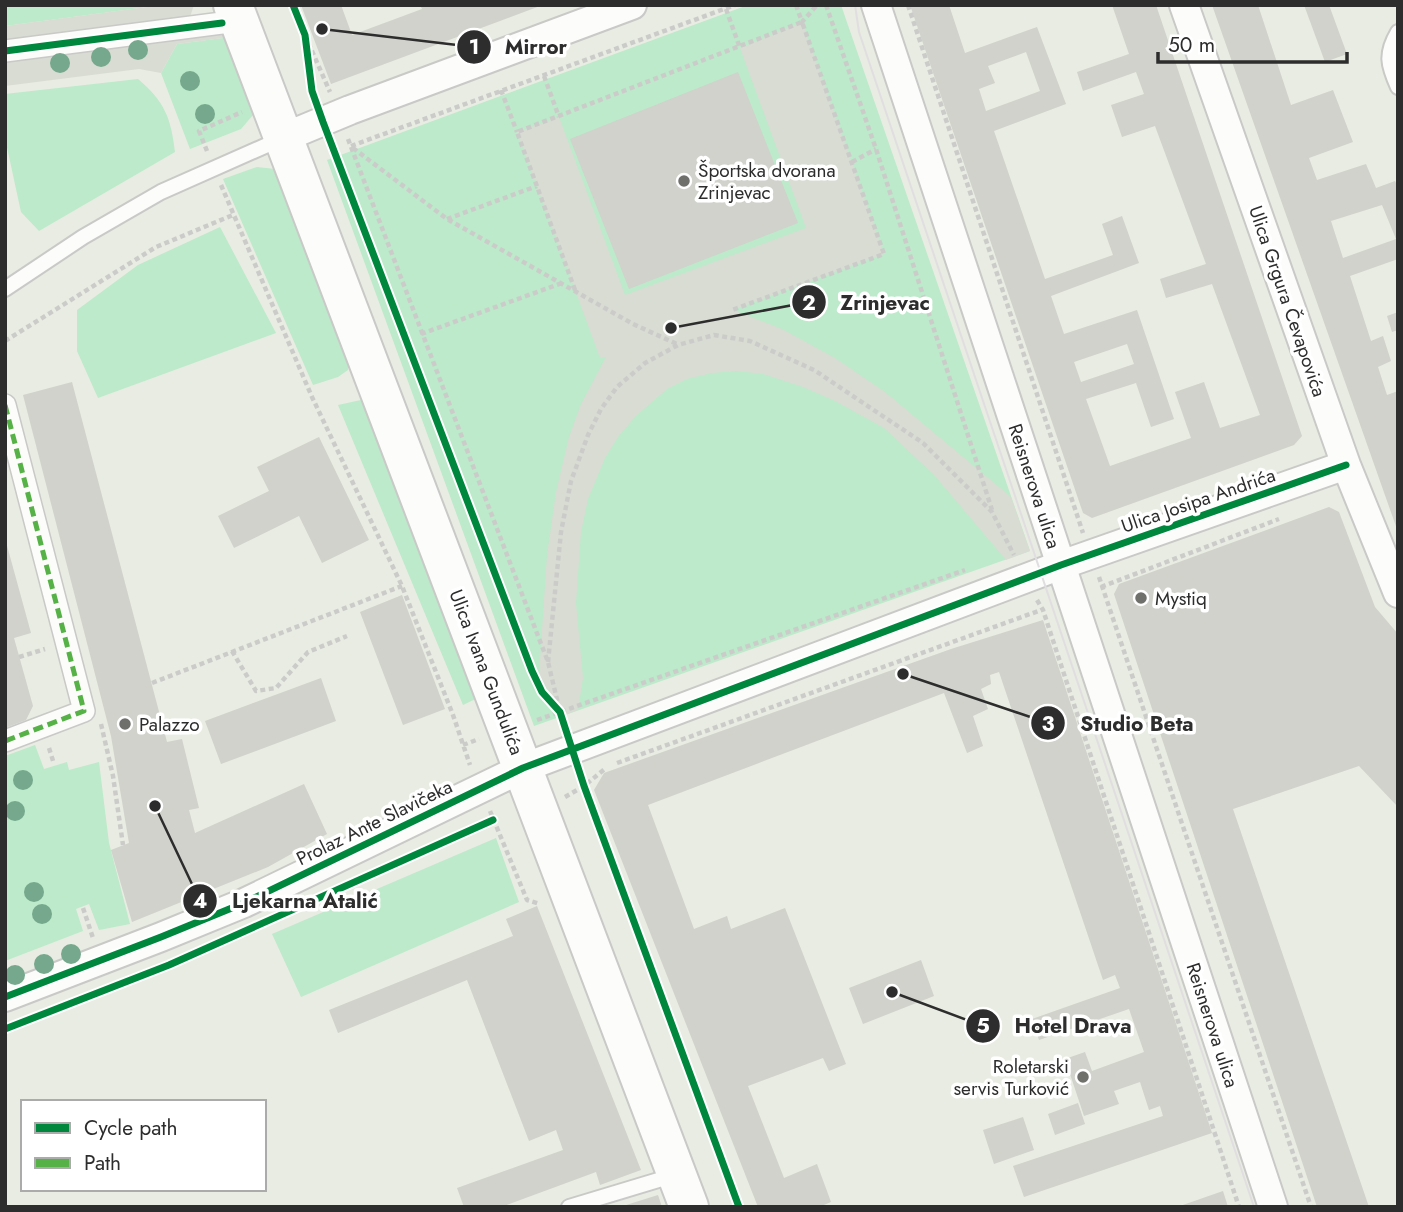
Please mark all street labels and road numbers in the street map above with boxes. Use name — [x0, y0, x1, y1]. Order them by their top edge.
street label: Ulica Grgura Čevapovića — [1242, 202, 1333, 400]
street label: Reisnerova ulica — [1002, 420, 1067, 552]
street label: Ulica Josipa Andrića — [1117, 461, 1279, 540]
street label: Ulica Ivana Gundulića — [443, 586, 531, 759]
street label: Prolaz Ante Slavičeka — [292, 773, 457, 872]
street label: Reisnerova ulica — [1180, 959, 1245, 1091]

